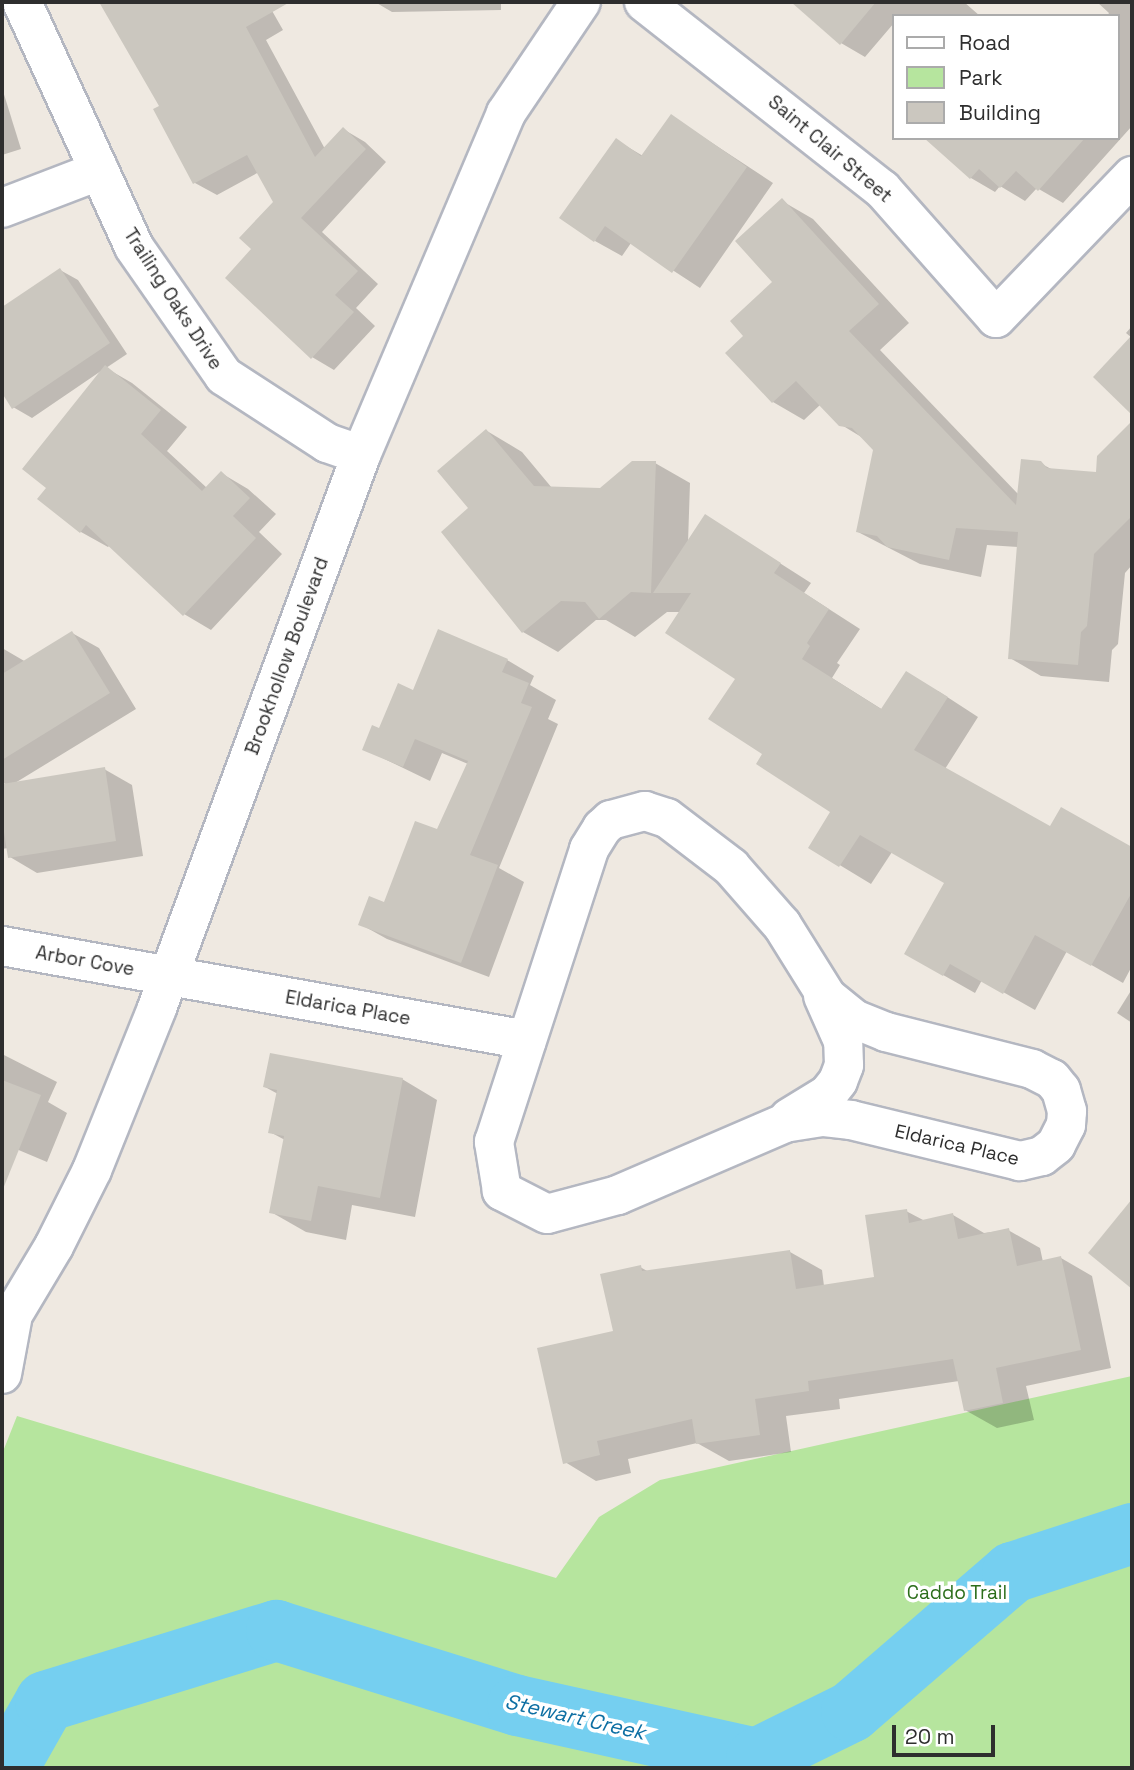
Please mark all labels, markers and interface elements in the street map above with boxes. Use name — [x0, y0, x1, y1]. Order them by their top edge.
legend — [892, 14, 1120, 140]
text: Road — [959, 29, 1011, 56]
text: Park — [959, 64, 1003, 91]
street label: Saint Clair Street — [763, 91, 897, 207]
text: Building — [959, 99, 1041, 126]
street label: Trailing Oaks Drive — [119, 224, 227, 374]
street label: Brookhollow Boulevard — [241, 554, 333, 758]
street label: Arbor Cove — [34, 941, 136, 981]
street label: Eldarica Place — [284, 986, 412, 1030]
street label: Eldarica Place — [893, 1120, 1021, 1170]
park label: Caddo Trail — [907, 1582, 1007, 1604]
water label: Stewart Creek — [502, 1689, 648, 1745]
scale bar — [896, 1710, 999, 1754]
text: 20 m — [905, 1723, 955, 1750]

